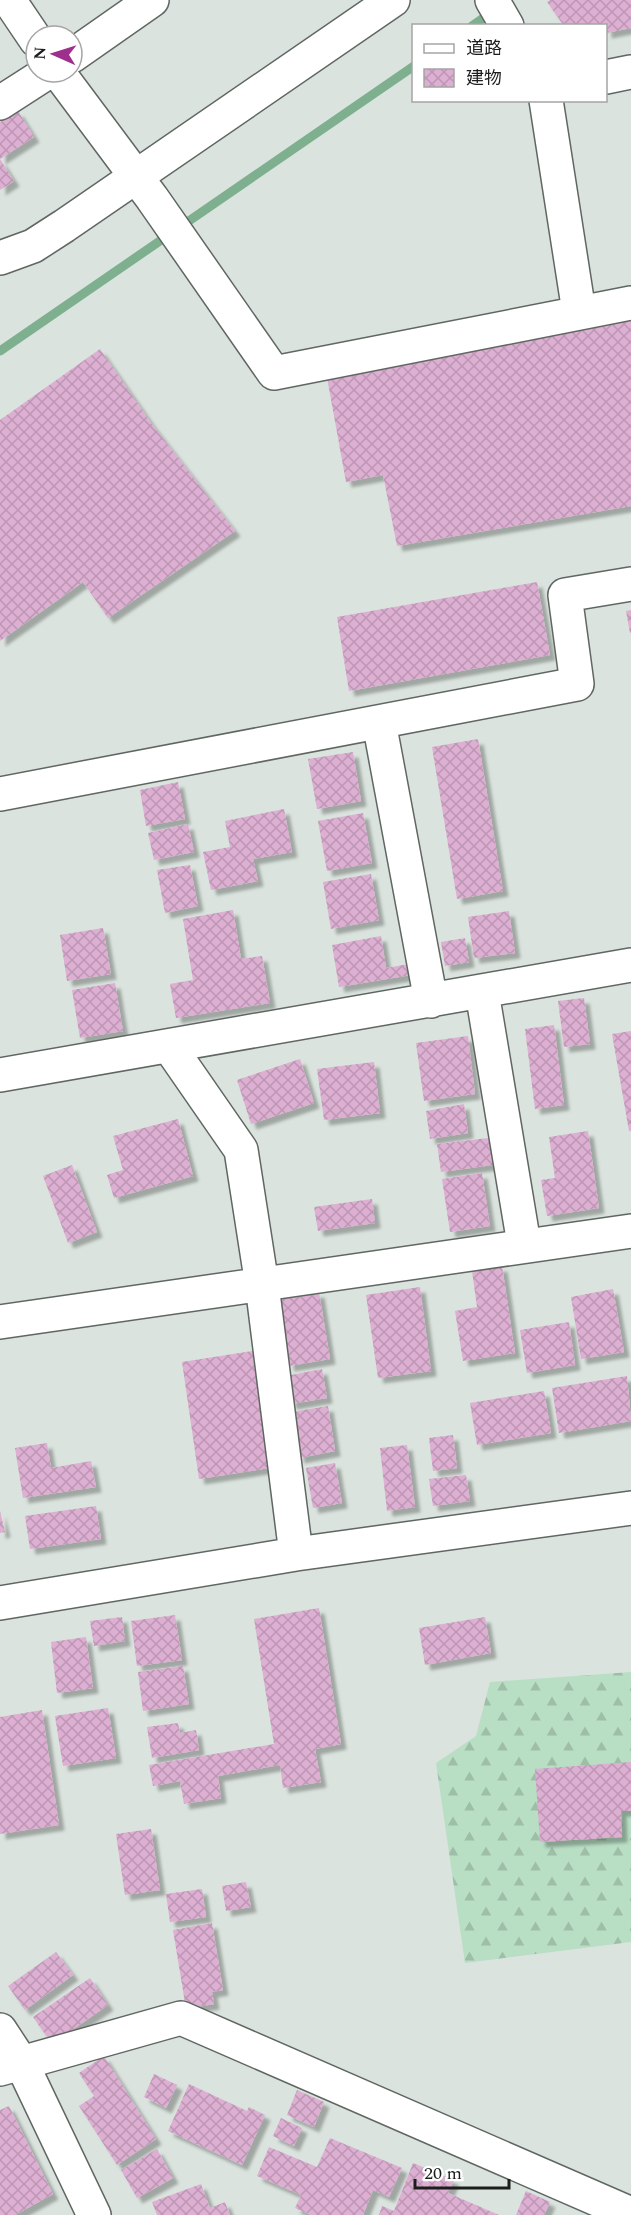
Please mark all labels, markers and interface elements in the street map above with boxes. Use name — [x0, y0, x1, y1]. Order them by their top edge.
north arrow — [24, 24, 84, 84]
legend — [412, 24, 607, 102]
text: 道路 — [466, 35, 502, 62]
text: N — [28, 46, 52, 60]
text: 建物 — [466, 65, 502, 92]
scale bar — [415, 2152, 510, 2190]
text: 20 m — [424, 2160, 462, 2187]

